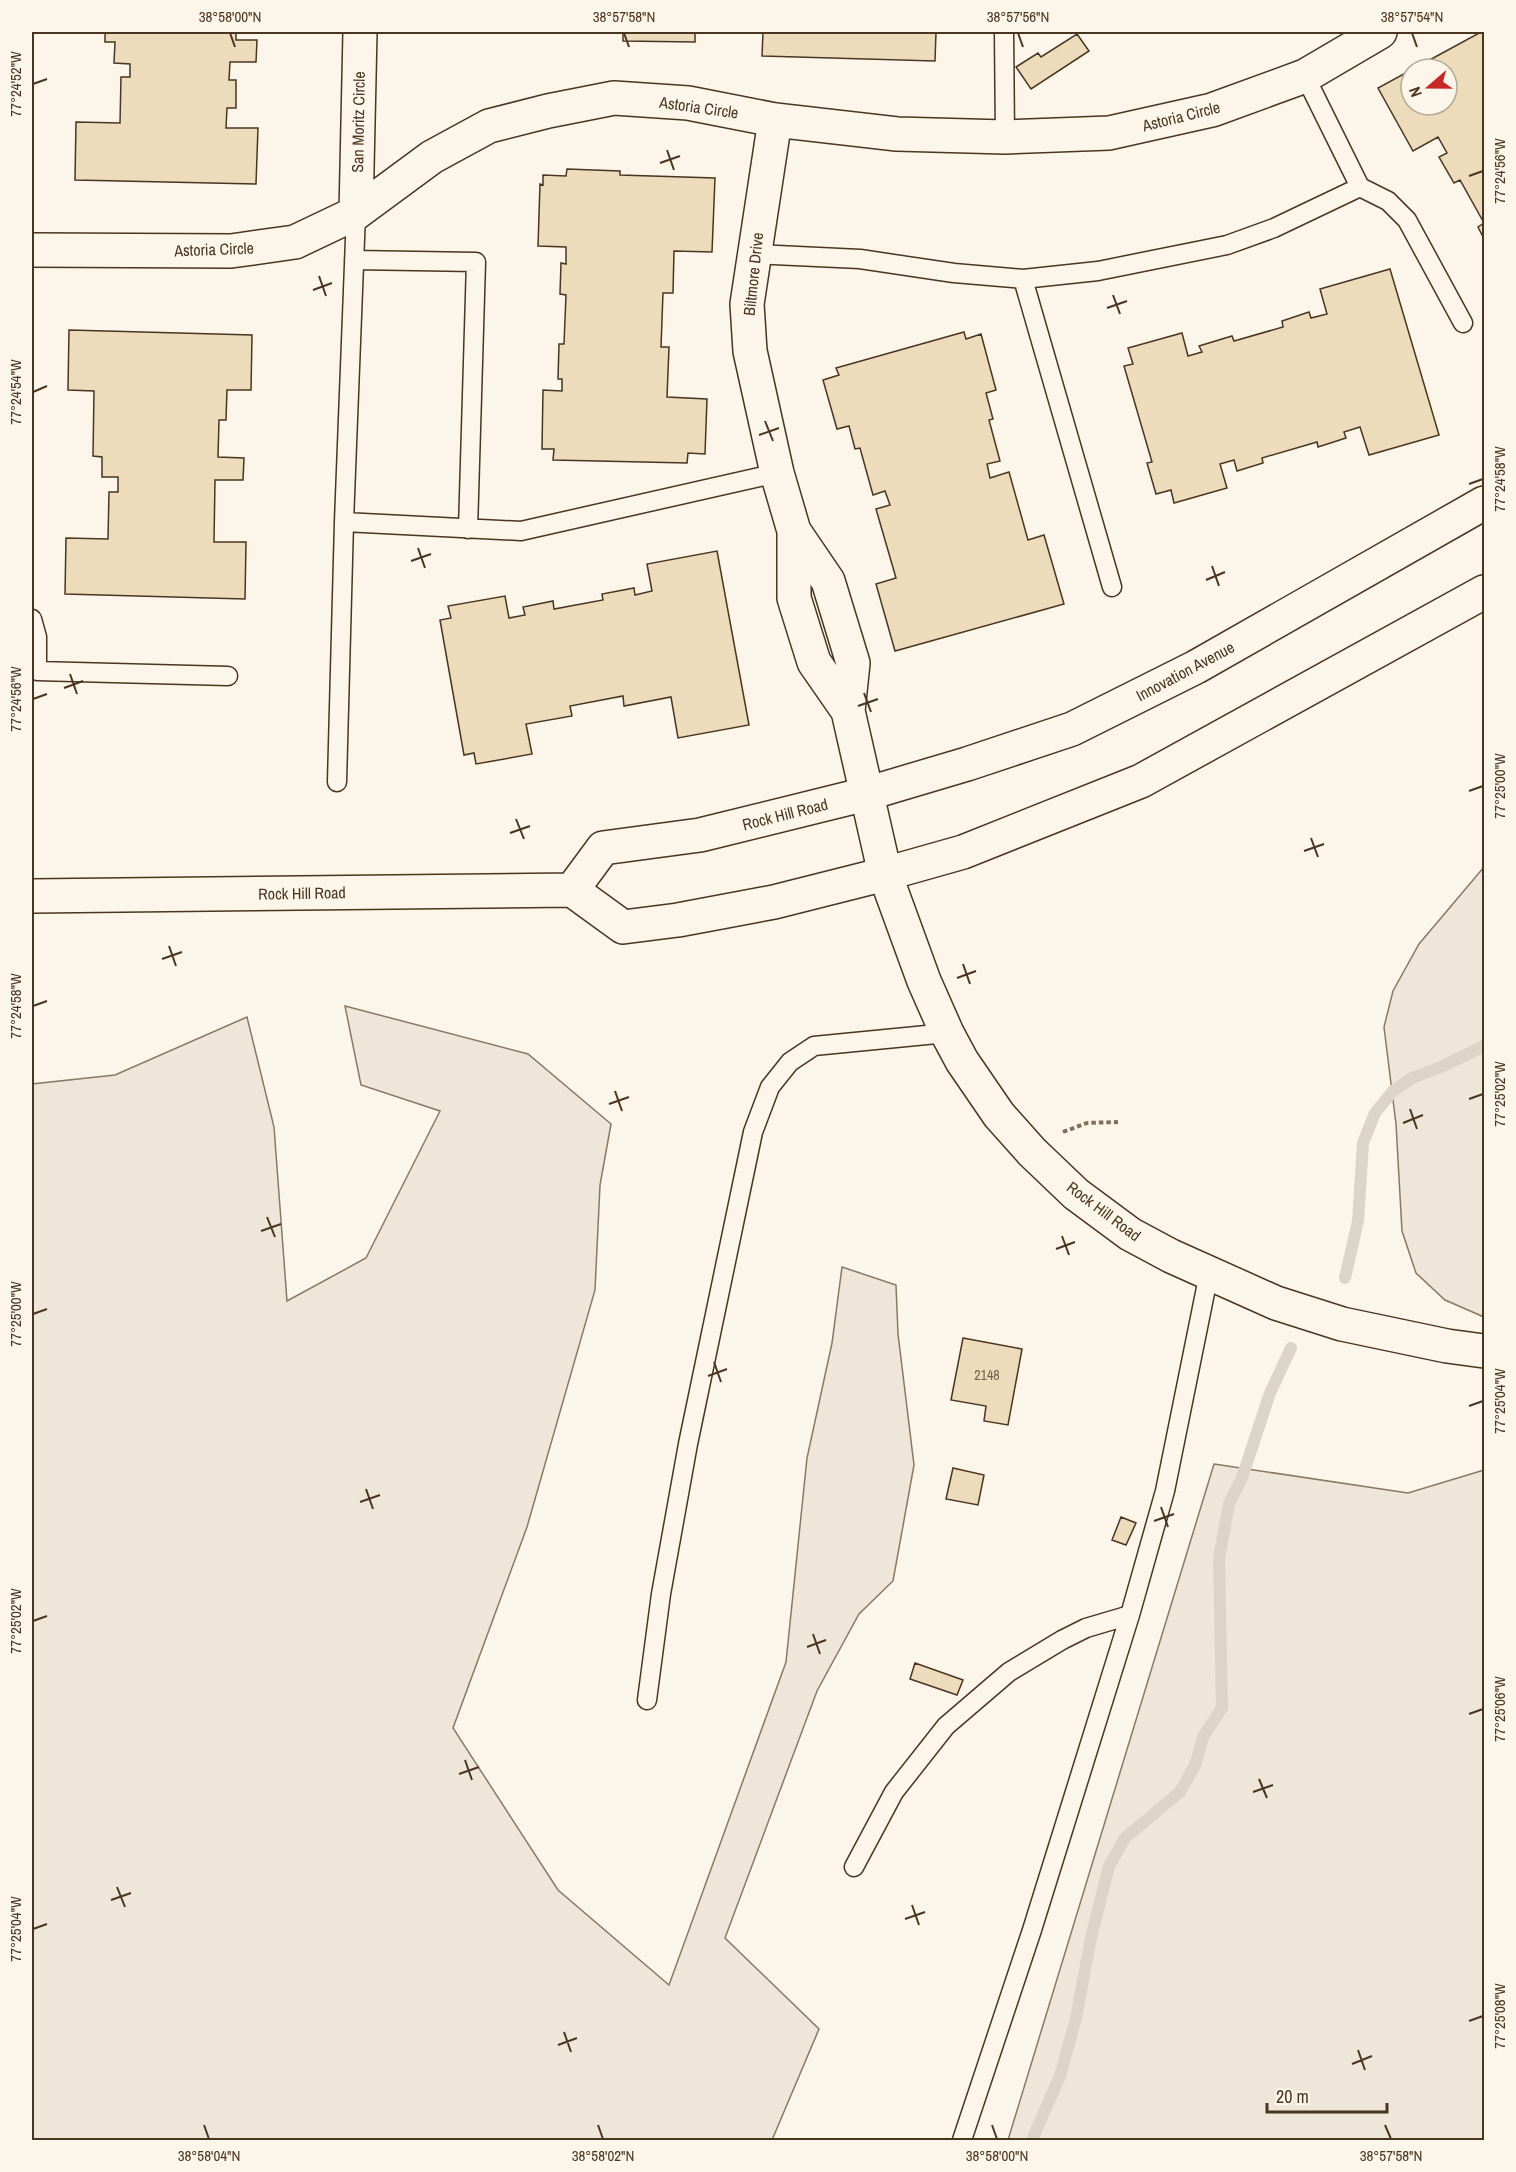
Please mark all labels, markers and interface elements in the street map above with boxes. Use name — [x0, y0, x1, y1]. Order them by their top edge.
text: 38°58'00"N — [199, 6, 261, 27]
text: 38°57'58"N — [593, 6, 655, 27]
text: 38°57'56"N — [987, 6, 1049, 27]
text: 38°57'54"N — [1381, 6, 1443, 27]
text: 77°24'52"W — [5, 51, 26, 117]
north arrow — [1399, 57, 1459, 117]
street label: San Moritz Circle — [346, 71, 370, 173]
text: N — [1403, 84, 1427, 100]
street label: Astoria Circle — [657, 90, 740, 123]
street label: Astoria Circle — [1139, 96, 1222, 137]
text: 77°24'56"W — [1489, 138, 1510, 204]
street label: Biltmore Drive — [738, 231, 768, 317]
street label: Astoria Circle — [173, 237, 254, 261]
text: 77°24'54"W — [5, 359, 26, 425]
text: 77°24'58"W — [1489, 446, 1510, 512]
street label: Innovation Avenue — [1132, 636, 1238, 706]
text: 77°24'56"W — [5, 666, 26, 732]
text: 77°25'00"W — [1489, 753, 1510, 819]
street label: Rock Hill Road — [740, 793, 830, 835]
street label: Rock Hill Road — [258, 881, 346, 905]
text: 77°24'58"W — [5, 973, 26, 1039]
text: 77°25'02"W — [1489, 1061, 1510, 1127]
street label: Rock Hill Road — [1062, 1176, 1146, 1246]
text: 77°25'00"W — [5, 1281, 26, 1347]
house number: 2148 — [974, 1366, 1000, 1384]
text: 77°25'04"W — [1489, 1368, 1510, 1434]
text: 77°25'02"W — [5, 1588, 26, 1654]
text: 77°25'06"W — [1489, 1676, 1510, 1742]
text: 77°25'04"W — [5, 1896, 26, 1962]
text: 77°25'08"W — [1489, 1983, 1510, 2049]
scale bar — [1267, 2076, 1387, 2114]
text: 20 m — [1276, 2084, 1309, 2109]
text: 38°58'04"N — [178, 2145, 240, 2166]
text: 38°58'02"N — [572, 2145, 634, 2166]
text: 38°58'00"N — [966, 2145, 1028, 2166]
text: 38°57'58"N — [1360, 2145, 1422, 2166]

